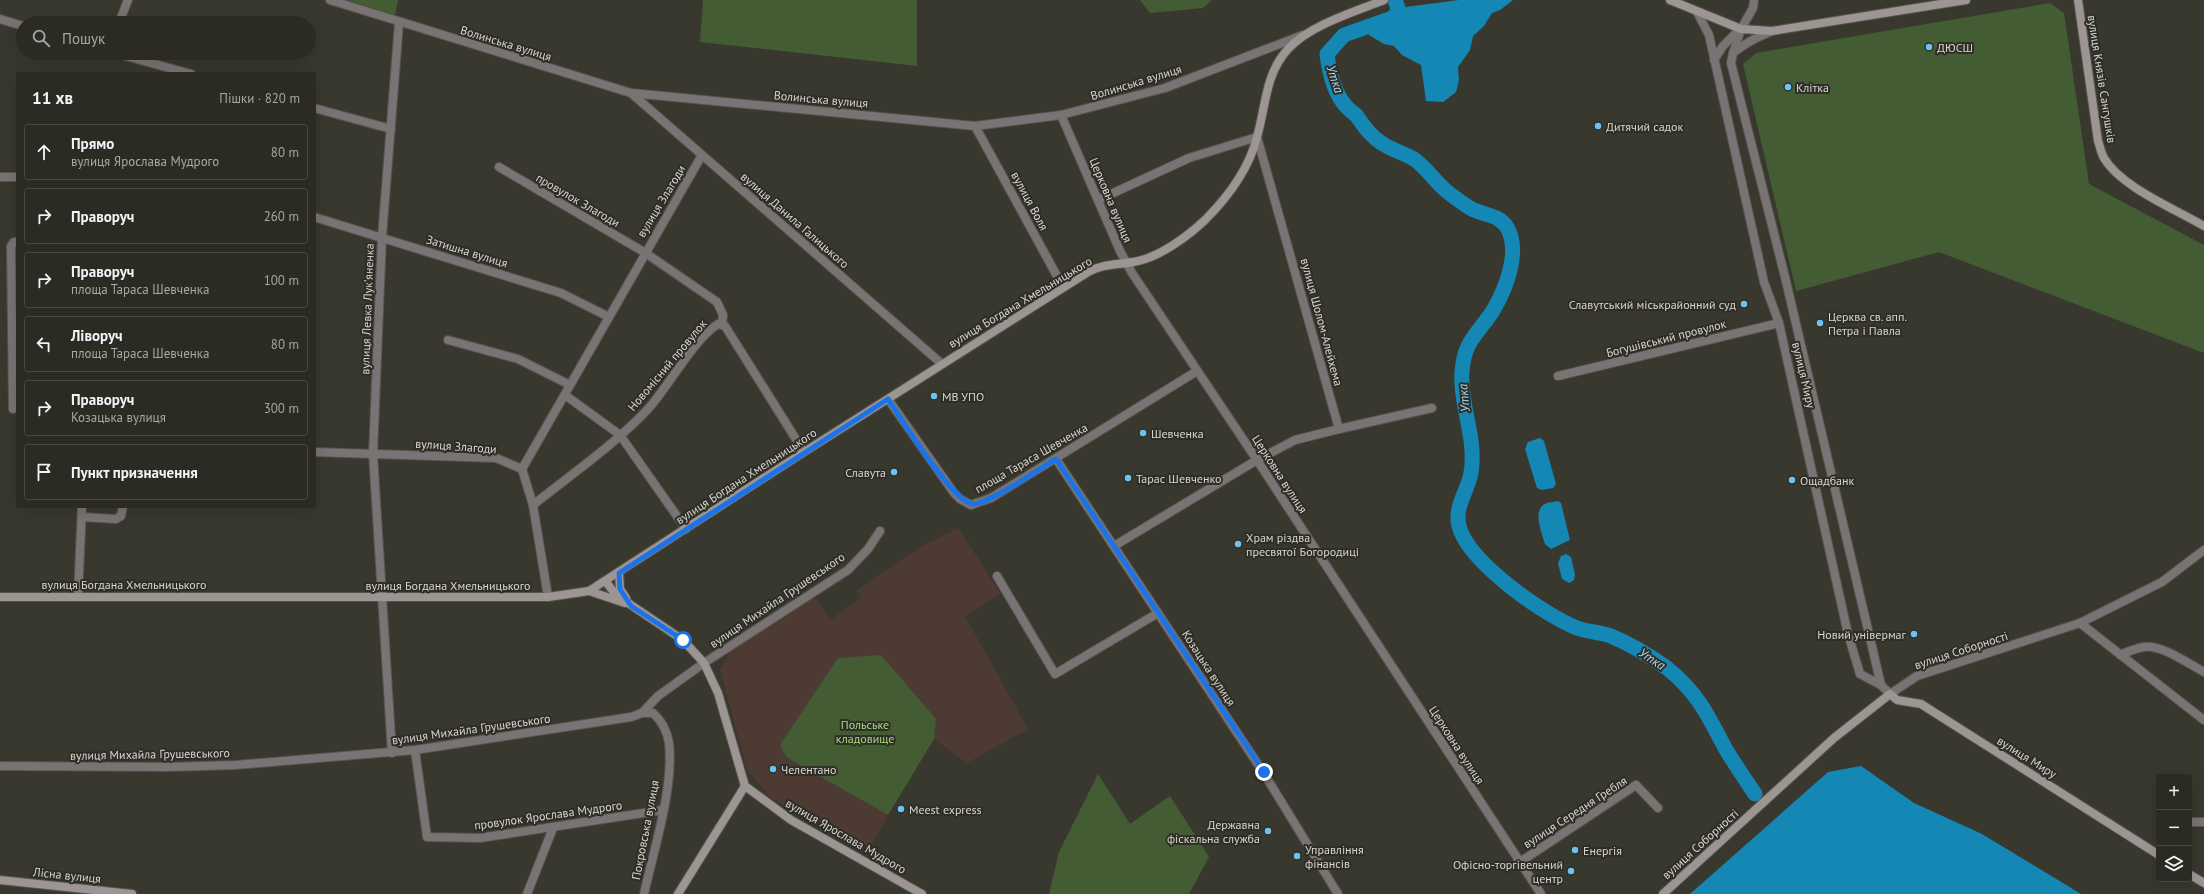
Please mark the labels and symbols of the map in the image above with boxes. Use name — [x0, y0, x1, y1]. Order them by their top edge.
street label: вулиця Князів Сангушків — [2084, 14, 2120, 144]
street label: Волинська вулиця — [459, 22, 553, 64]
place label: ДЮСШ — [1937, 40, 1973, 55]
marker: ДЮСШ — [1924, 42, 1934, 52]
street label: Волинська вулиця — [1089, 61, 1183, 103]
water label: Утка — [1323, 63, 1348, 96]
place label: Клітка — [1796, 80, 1829, 95]
marker: Клітка — [1783, 82, 1793, 92]
street label: Волинська вулиця — [773, 87, 869, 111]
place label: Дитячий садок — [1606, 119, 1684, 134]
marker: Дитячий садок — [1593, 121, 1603, 131]
street label: Церковна вулиця — [1086, 155, 1136, 245]
street label: вулиця Злагоди — [634, 162, 688, 240]
street label: вулиця Данила Галицького — [738, 169, 852, 271]
street label: вулиця Воля — [1008, 169, 1052, 233]
street label: провулок Злагоди — [533, 170, 623, 230]
street label: Затишна вулиця — [424, 231, 510, 271]
street label: вулиця Левка Лукʼяненка — [357, 243, 377, 375]
street label: вулиця Богдана Хмельницького — [945, 253, 1095, 351]
street label: вулиця Шолом-Алейхема — [1298, 256, 1346, 388]
place label: Славутський міськрайонний суд — [1569, 297, 1737, 312]
marker: Славутський міськрайонний суд — [1739, 299, 1749, 309]
place label: Церква св. апп. Петра і Павла — [1828, 309, 1907, 338]
street label: Новомісний провулок — [624, 316, 710, 414]
street label: Богушівський провулок — [1604, 316, 1728, 360]
marker: Церква св. апп. Петра і Павла — [1815, 318, 1825, 328]
street label: вулиця Миру — [1789, 340, 1819, 410]
water label: Утка — [1454, 382, 1474, 413]
place label: МВ УПО — [942, 389, 984, 404]
marker: МВ УПО — [929, 391, 939, 401]
street label: площа Тараса Шевченка — [972, 420, 1090, 496]
street label: вулиця Богдана Хмельницького — [673, 425, 819, 527]
place label: Шевченка — [1151, 426, 1204, 441]
marker: Шевченка — [1138, 428, 1148, 438]
street label: Церковна вулиця — [1249, 432, 1311, 516]
street label: вулиця Злагоди — [415, 436, 497, 456]
place label: Славута — [845, 465, 886, 480]
marker: Славута — [889, 467, 899, 477]
place label: Тарас Шевченко — [1136, 471, 1221, 486]
marker: Тарас Шевченко — [1123, 473, 1133, 483]
place label: Ощадбанк — [1800, 473, 1855, 488]
marker: Ощадбанк — [1787, 475, 1797, 485]
place label: Храм різдва пресвятої Богородиці — [1246, 530, 1359, 559]
marker: Храм різдва пресвятої Богородиці — [1233, 539, 1243, 549]
street label: вулиця Михайла Грушевського — [707, 549, 847, 651]
street label: вулиця Богдана Хмельницького — [42, 577, 206, 592]
street label: вулиця Богдана Хмельницького — [366, 578, 530, 593]
street label: Козацька вулиця — [1179, 627, 1239, 709]
place label: Новий універмаг — [1817, 627, 1907, 642]
street label: вулиця Соборності — [1912, 628, 2010, 672]
marker: Новий універмаг — [1909, 629, 1919, 639]
route start — [674, 631, 692, 649]
water label: Утка — [1635, 644, 1669, 674]
street label: Церковна вулиця — [1426, 703, 1488, 787]
street label: вулиця Михайла Грушевського — [391, 710, 551, 748]
park label: Польське кладовище — [836, 717, 894, 746]
street label: вулиця Миру — [1994, 733, 2060, 781]
street label: вулиця Михайла Грушевського — [70, 745, 230, 763]
place label: Челентано — [781, 762, 836, 777]
route end — [1255, 763, 1273, 781]
marker: Челентано — [768, 764, 778, 774]
street label: вулиця Середня Гребля — [1520, 773, 1630, 851]
street label: Покровська вулиця — [628, 779, 662, 881]
street label: вулиця Ярослава Мудрого — [783, 795, 909, 877]
street label: провулок Ярослава Мудрого — [473, 797, 623, 833]
place label: Meest express — [909, 802, 982, 817]
marker: Meest express — [896, 804, 906, 814]
street label: вулиця Соборності — [1659, 806, 1741, 882]
place label: Державна фіскальна служба — [1167, 817, 1260, 846]
marker: Державна фіскальна служба — [1263, 826, 1273, 836]
place label: Управління фінансів — [1305, 842, 1364, 871]
place label: Енергія — [1583, 843, 1622, 858]
marker: Енергія — [1570, 845, 1580, 855]
marker: Управління фінансів — [1292, 851, 1302, 861]
place label: Офісно-торгівельний центр — [1453, 857, 1563, 886]
street label: Лісна вулиця — [31, 864, 102, 886]
marker: Офісно-торгівельний центр — [1566, 866, 1576, 876]

